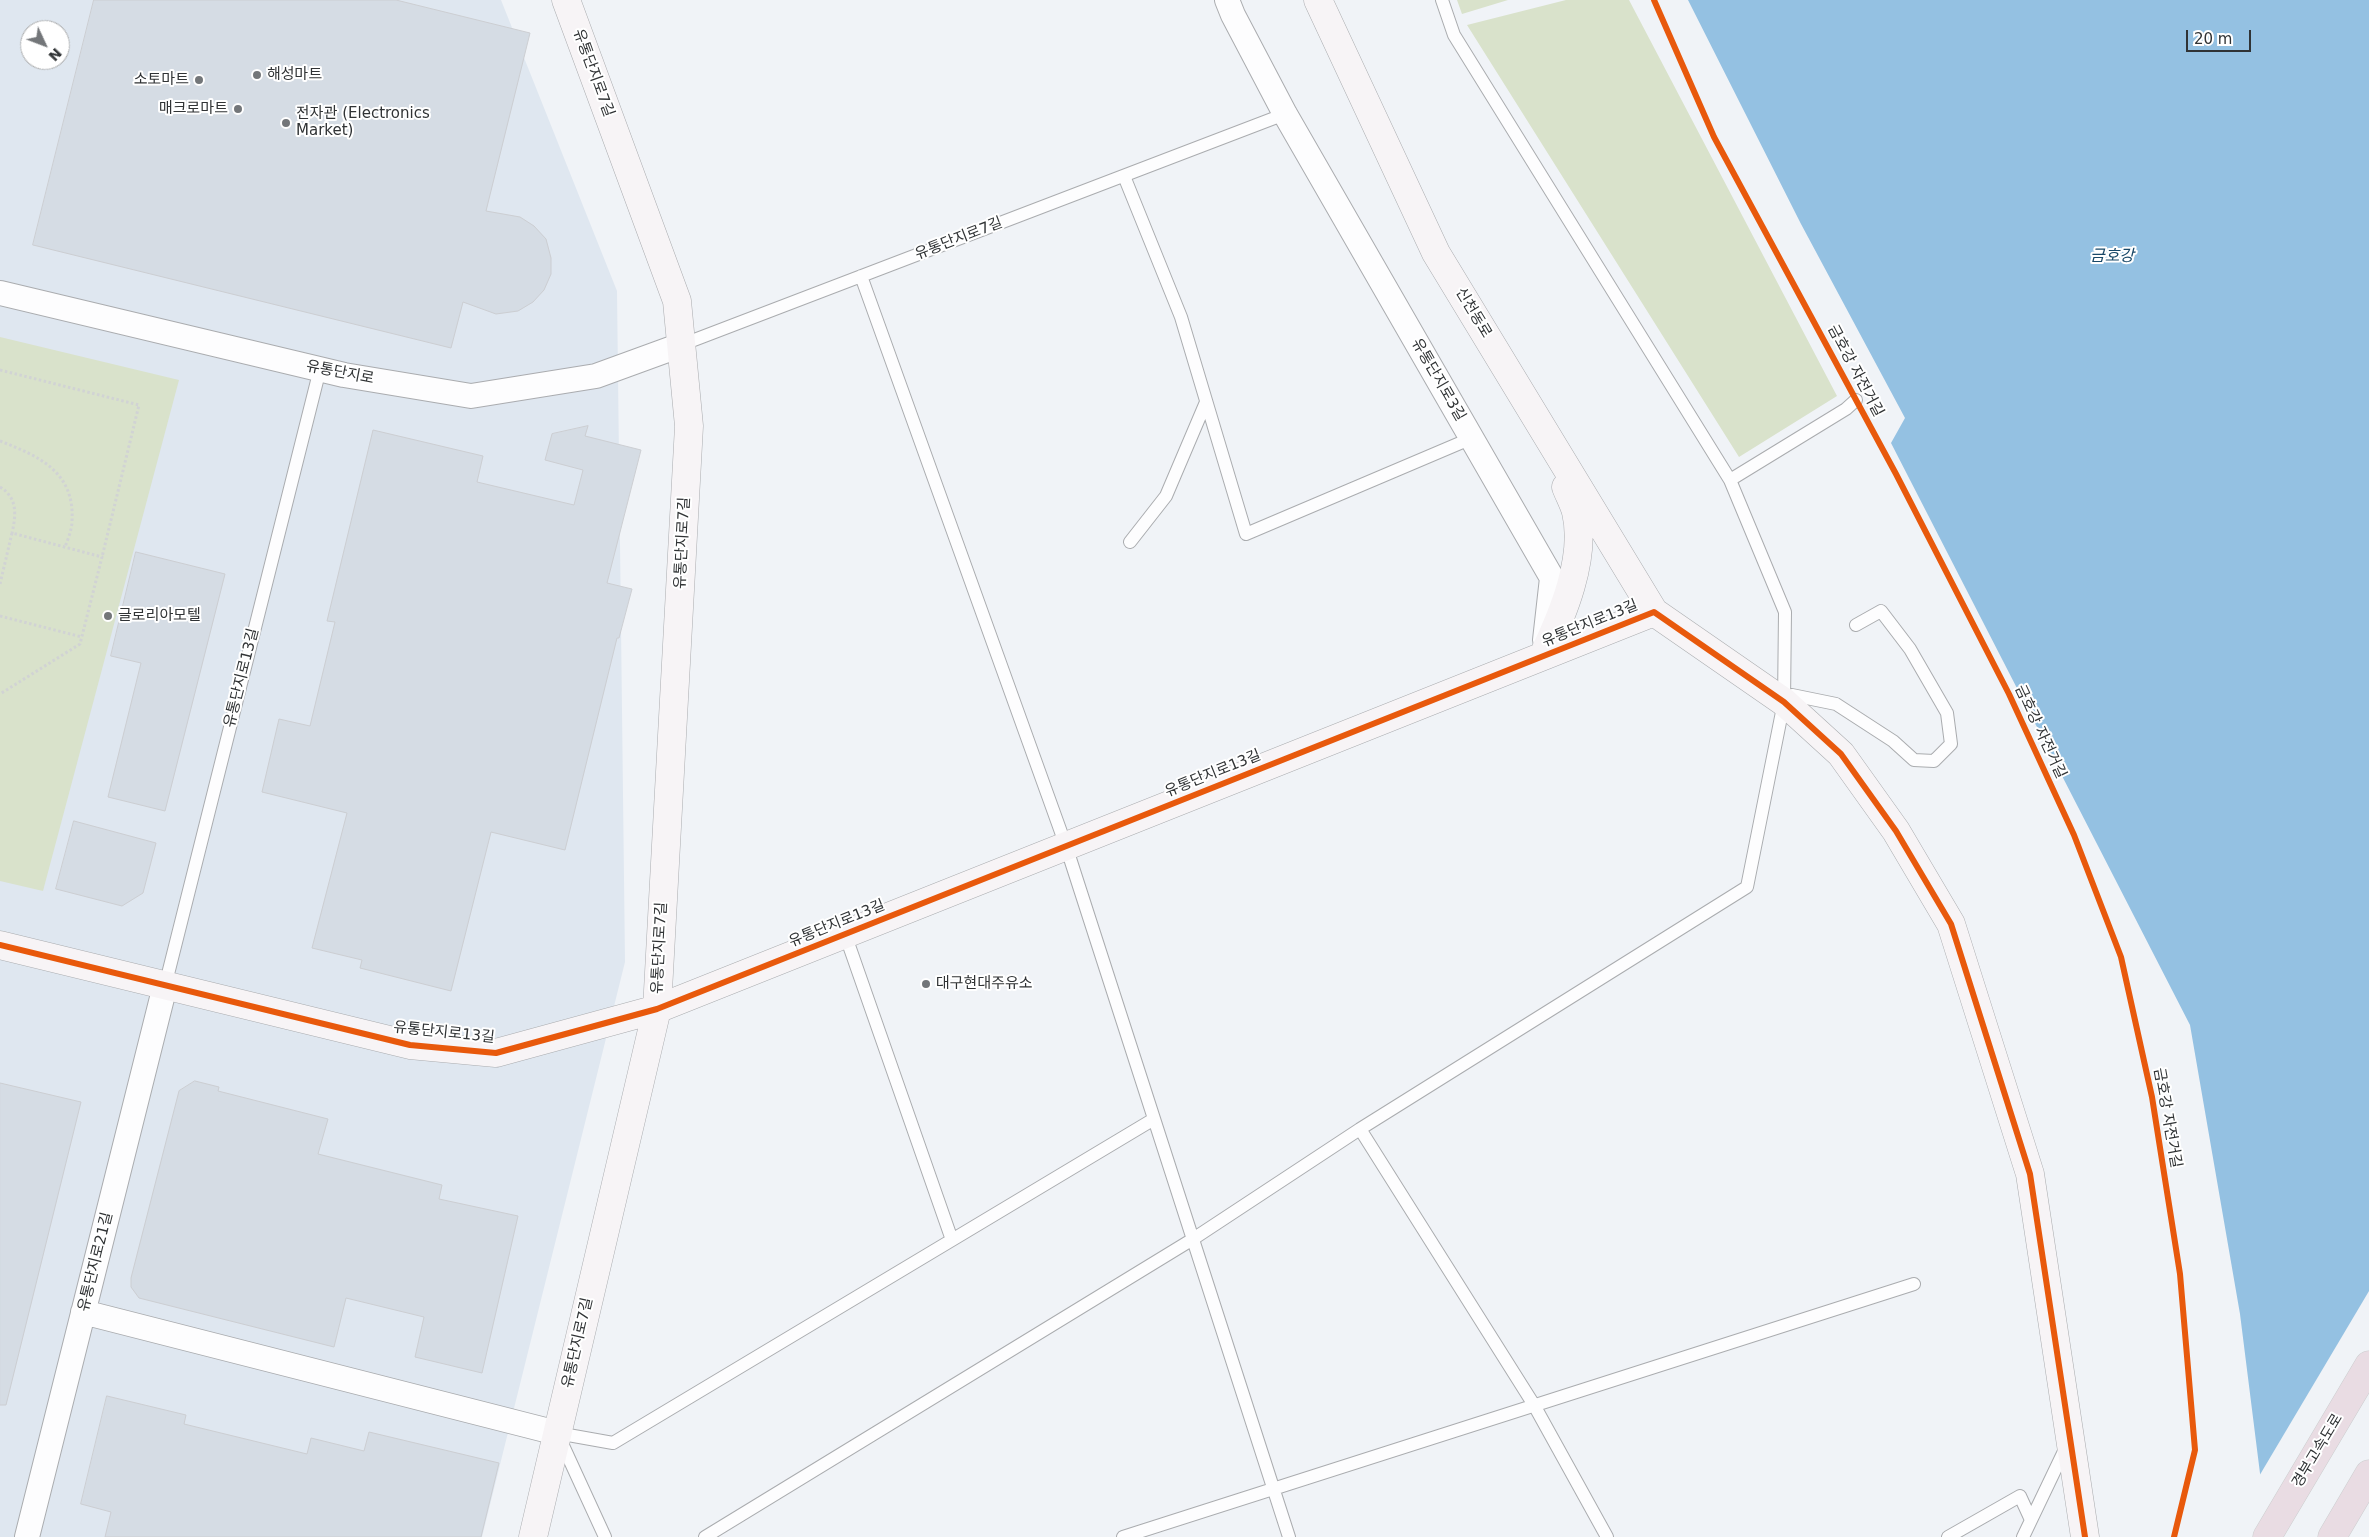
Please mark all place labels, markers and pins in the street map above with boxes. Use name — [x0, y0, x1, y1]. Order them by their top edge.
place label: 해성마트 — [267, 66, 322, 84]
marker: 해성마트 — [251, 69, 263, 81]
place label: 소토마트 — [134, 71, 189, 89]
marker: 소토마트 — [193, 74, 205, 86]
place label: 매크로마트 — [159, 100, 228, 118]
marker: 매크로마트 — [232, 103, 244, 115]
place label: 전자관 (Electronics Market) — [296, 105, 430, 140]
marker: 전자관 (Electronics Market) — [280, 117, 292, 129]
place label: 글로리아모텔 — [118, 607, 201, 625]
marker: 글로리아모텔 — [102, 610, 114, 622]
place label: 대구현대주유소 — [936, 975, 1033, 993]
marker: 대구현대주유소 — [920, 978, 932, 990]

